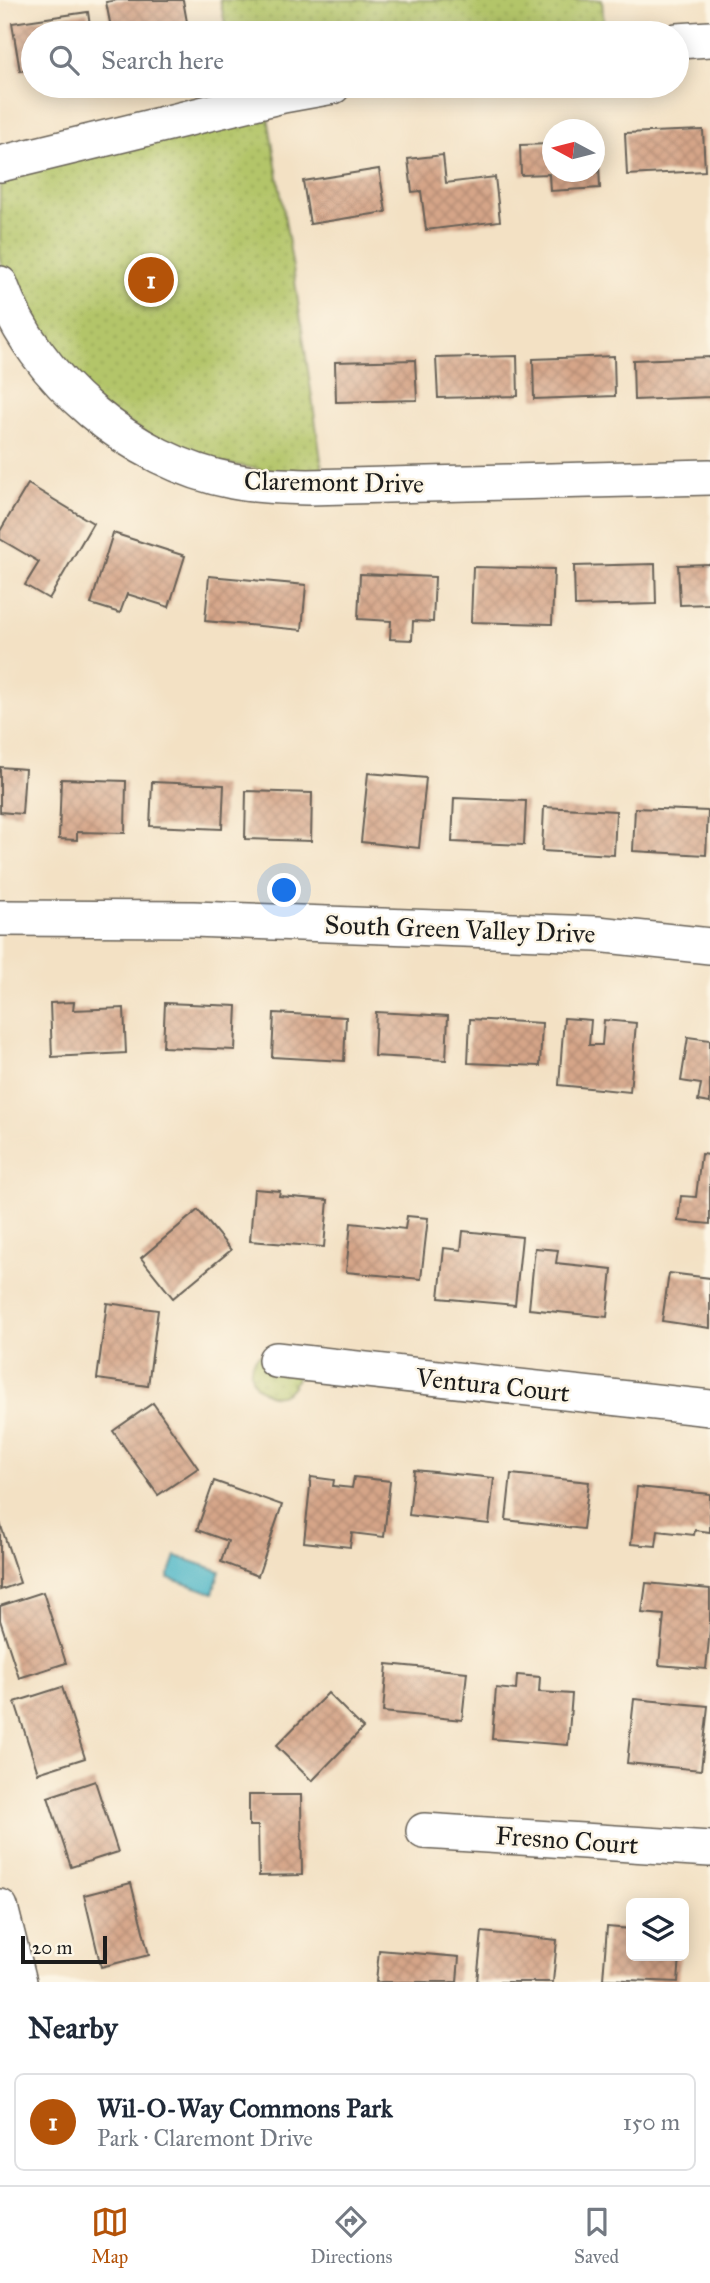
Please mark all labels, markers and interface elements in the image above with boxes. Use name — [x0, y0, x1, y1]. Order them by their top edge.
search box — [21, 21, 689, 98]
icon: search — [45, 41, 83, 79]
text: Search here — [101, 44, 224, 76]
north arrow — [542, 119, 605, 182]
pin: 1 — [128, 254, 174, 306]
street label: Claremont Drive — [244, 464, 424, 500]
your location — [267, 873, 301, 907]
street label: South Green Valley Drive — [324, 908, 596, 950]
street label: Ventura Court — [414, 1361, 571, 1409]
street label: Fresno Court — [495, 1819, 639, 1861]
map controls — [626, 1898, 689, 1961]
button: layers — [626, 1898, 689, 1961]
scale bar — [21, 1933, 107, 1965]
text: 20 m — [32, 1936, 73, 1959]
text: Nearby — [28, 2010, 118, 2046]
text: Wil-O-Way Commons Park — [97, 2092, 393, 2124]
text: 1 — [48, 2108, 58, 2136]
text: 150 m — [623, 2108, 680, 2136]
text: Park · Claremont Drive — [97, 2124, 313, 2152]
tab: Map — [91, 2203, 129, 2268]
tab: Directions — [310, 2203, 392, 2268]
tab: Saved — [574, 2203, 619, 2268]

